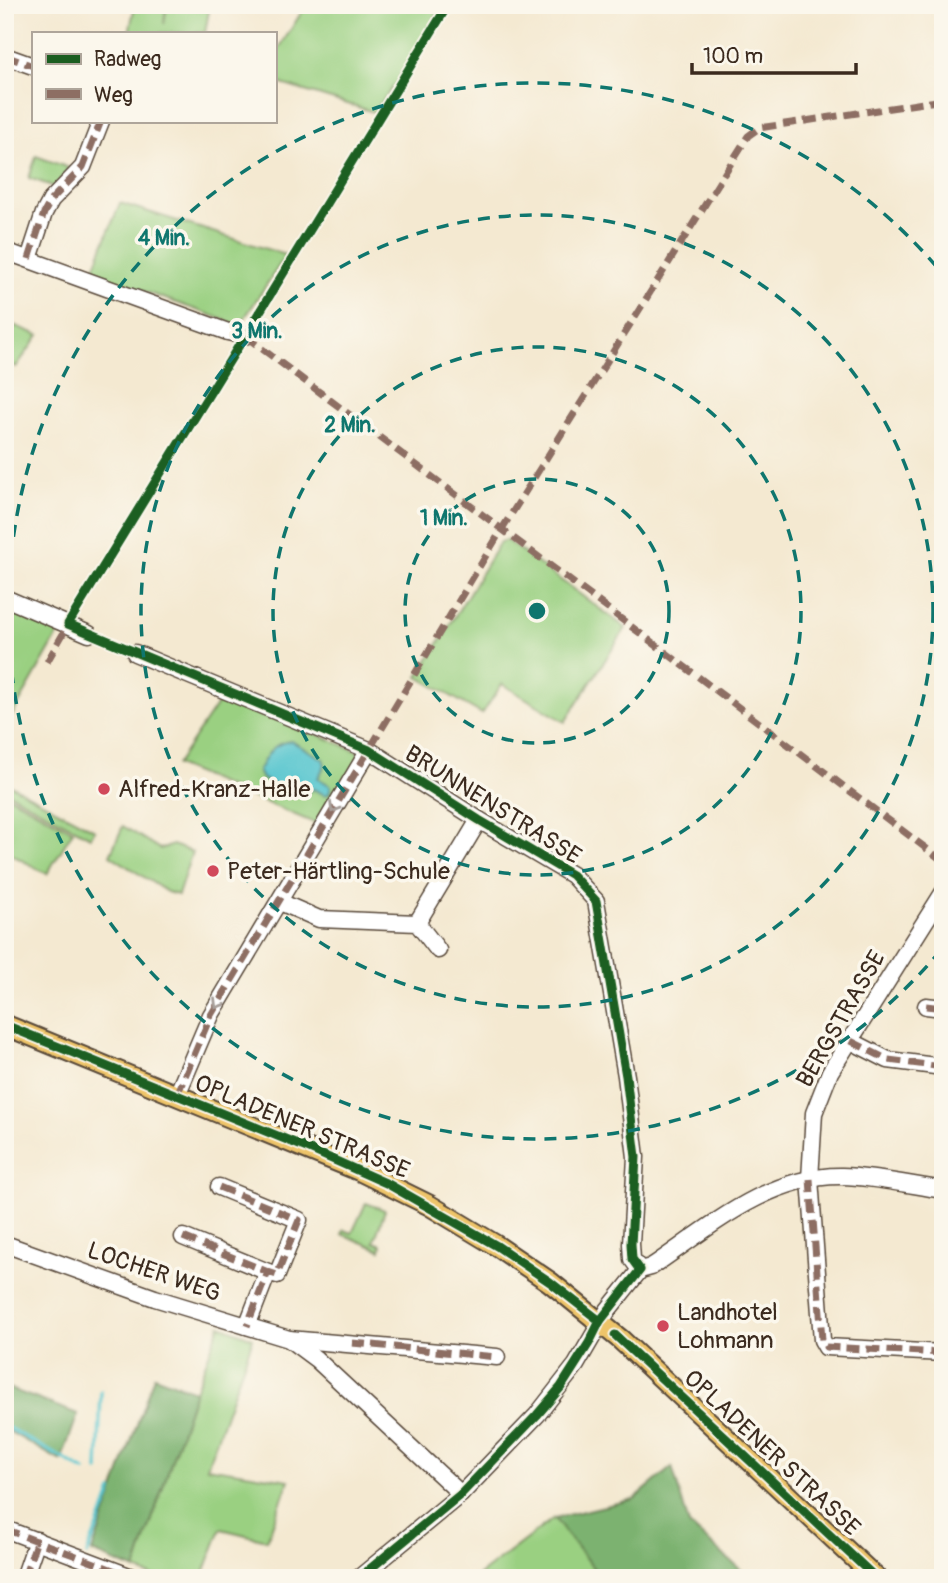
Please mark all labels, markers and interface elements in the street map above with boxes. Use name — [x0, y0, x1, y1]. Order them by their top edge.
legend — [32, 32, 276, 122]
scale bar — [692, 32, 857, 76]
text: 100 m — [703, 43, 763, 70]
text: Radweg — [94, 46, 161, 73]
text: Weg — [94, 82, 133, 109]
text: 4 Min. — [138, 225, 190, 252]
text: 3 Min. — [231, 318, 283, 345]
text: 2 Min. — [324, 412, 376, 439]
text: 1 Min. — [420, 505, 468, 532]
centre of rings — [525, 599, 549, 623]
street label: BRUNNENSTRASSE — [400, 739, 586, 871]
place label: Alfred-Kranz-Halle — [118, 775, 311, 804]
marker: Alfred-Kranz-Halle — [96, 781, 112, 797]
one-way arrow — [329, 801, 342, 814]
place label: Peter-Härtling-Schule — [227, 857, 450, 886]
marker: Peter-Härtling-Schule — [205, 863, 221, 879]
street label: BERGSTRASSE — [790, 945, 892, 1093]
one-way arrow — [213, 996, 226, 1009]
street label: OPLADENER STRASSE — [190, 1069, 414, 1185]
street label: LOCHER WEG — [83, 1236, 225, 1308]
place label: Landhotel Lohmann — [677, 1298, 778, 1355]
marker: Landhotel Lohmann — [655, 1318, 671, 1334]
street label: OPLADENER STRASSE — [678, 1364, 866, 1542]

